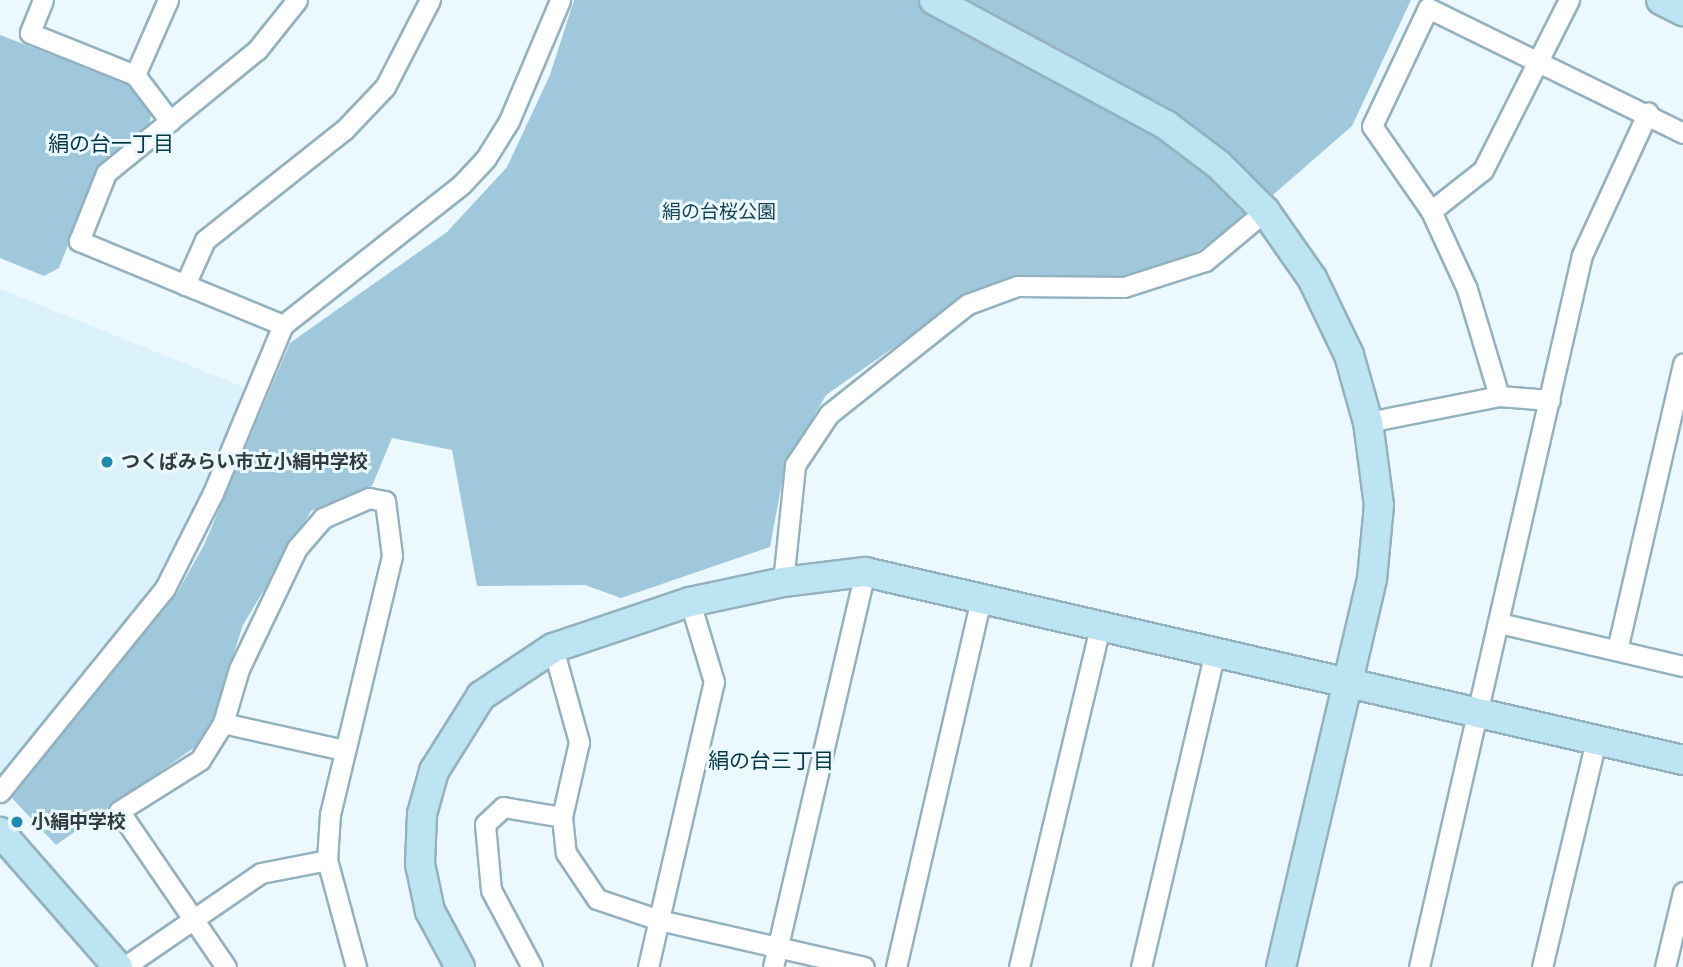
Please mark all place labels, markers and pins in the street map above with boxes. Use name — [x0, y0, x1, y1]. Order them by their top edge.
place label: つくばみらい市立小絹中学校 — [121, 451, 368, 473]
marker: つくばみらい市立小絹中学校 — [99, 454, 115, 470]
place label: 小絹中学校 — [31, 811, 126, 833]
marker: 小絹中学校 — [9, 814, 25, 830]

